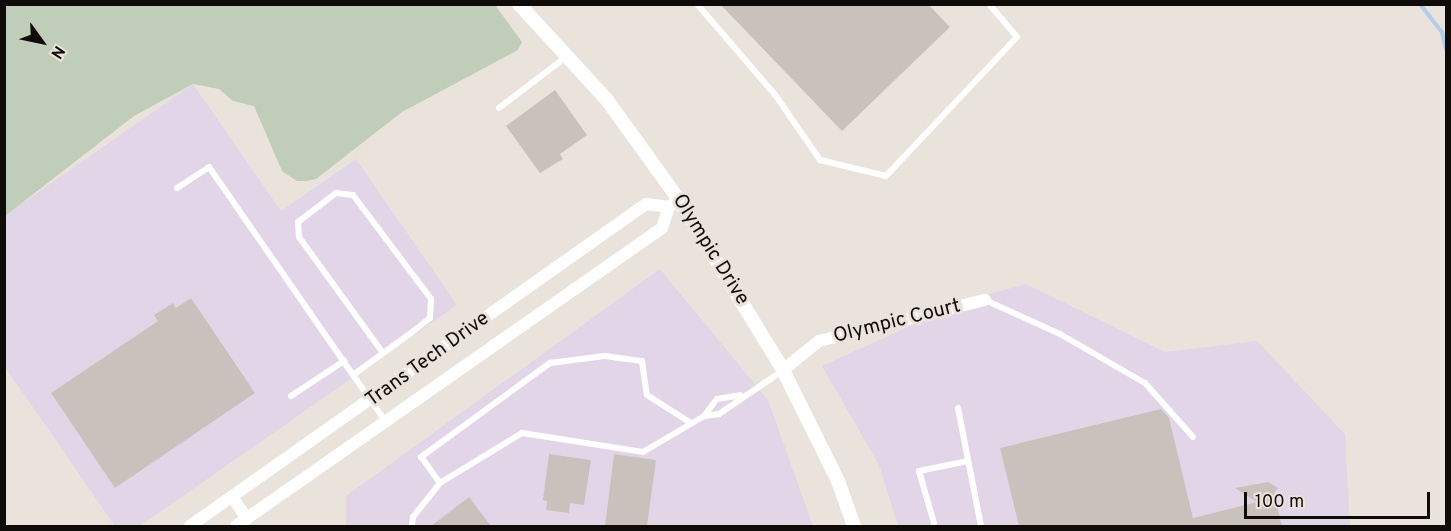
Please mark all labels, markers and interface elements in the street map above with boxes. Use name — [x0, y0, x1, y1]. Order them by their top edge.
north arrow — [12, 12, 72, 72]
text: N — [46, 42, 69, 62]
street label: Olympic Drive — [666, 190, 754, 310]
street label: Olympic Court — [831, 295, 963, 349]
street label: Trans Tech Drive — [361, 307, 495, 413]
scale bar — [1247, 480, 1433, 518]
text: 100 m — [1255, 491, 1304, 514]

